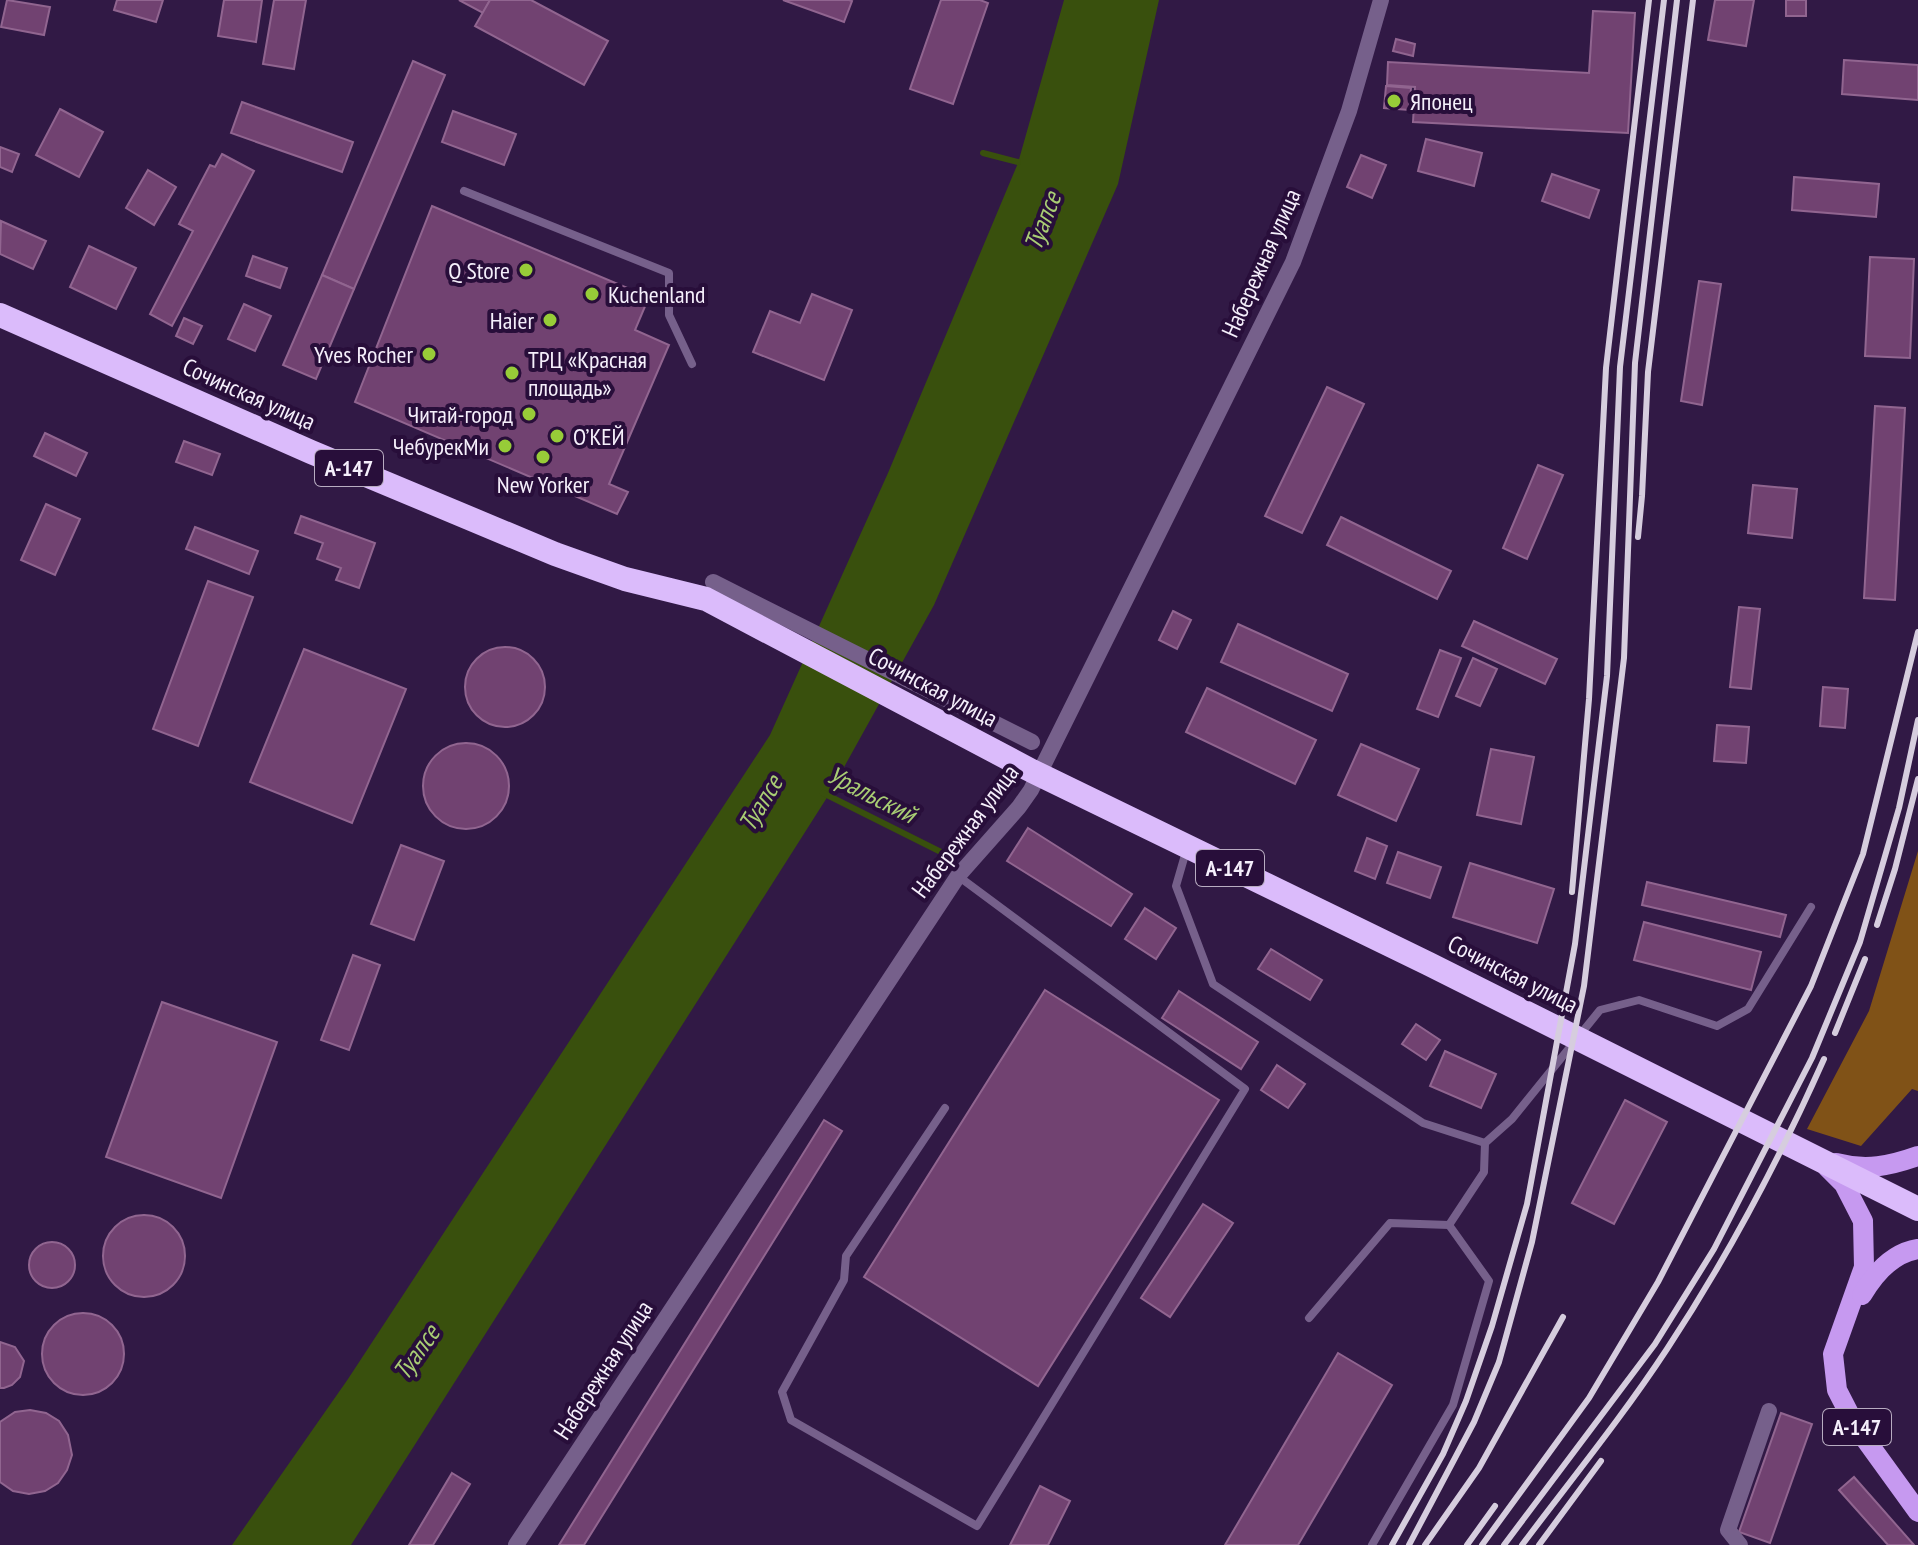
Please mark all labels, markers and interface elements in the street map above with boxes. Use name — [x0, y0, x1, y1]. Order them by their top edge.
place label: Японец — [1410, 86, 1473, 117]
marker: Японец — [1385, 92, 1403, 110]
street label: Набережная улица — [1214, 184, 1308, 342]
water label: Туапсе — [1016, 185, 1069, 255]
place label: Q Store — [448, 255, 510, 286]
marker: Q Store — [517, 261, 535, 279]
place label: Kuchenland — [608, 279, 705, 310]
marker: Kuchenland — [583, 285, 601, 303]
place label: Haier — [490, 305, 534, 336]
marker: Haier — [541, 311, 559, 329]
place label: Yves Rocher — [314, 339, 413, 370]
place label: ТРЦ «Красная площадь» — [528, 344, 647, 403]
marker: Yves Rocher — [420, 345, 438, 363]
street label: Сочинская улица — [178, 351, 320, 437]
marker: ТРЦ «Красная площадь» — [503, 364, 521, 382]
place label: Читай-город — [407, 399, 513, 430]
marker: Читай-город — [520, 405, 538, 423]
place label: О’КЕЙ — [573, 421, 625, 452]
marker: О’КЕЙ — [548, 427, 566, 445]
place label: ЧебурекМи — [393, 431, 489, 462]
marker: ЧебурекМи — [496, 437, 514, 455]
marker: New Yorker — [534, 448, 552, 466]
road number: А-147 — [315, 450, 383, 486]
place label: New Yorker — [497, 469, 590, 500]
street label: Сочинская улица — [863, 640, 1003, 734]
water label: Уральский — [822, 758, 924, 831]
street label: Набережная улица — [905, 758, 1025, 904]
water label: Туапсе — [730, 767, 791, 837]
road number: А-147 — [1196, 850, 1264, 886]
street label: Сочинская улица — [1443, 928, 1583, 1020]
street label: Набережная улица — [547, 1295, 659, 1445]
water label: Туапсе — [385, 1316, 448, 1386]
road number: А-147 — [1823, 1409, 1891, 1445]

